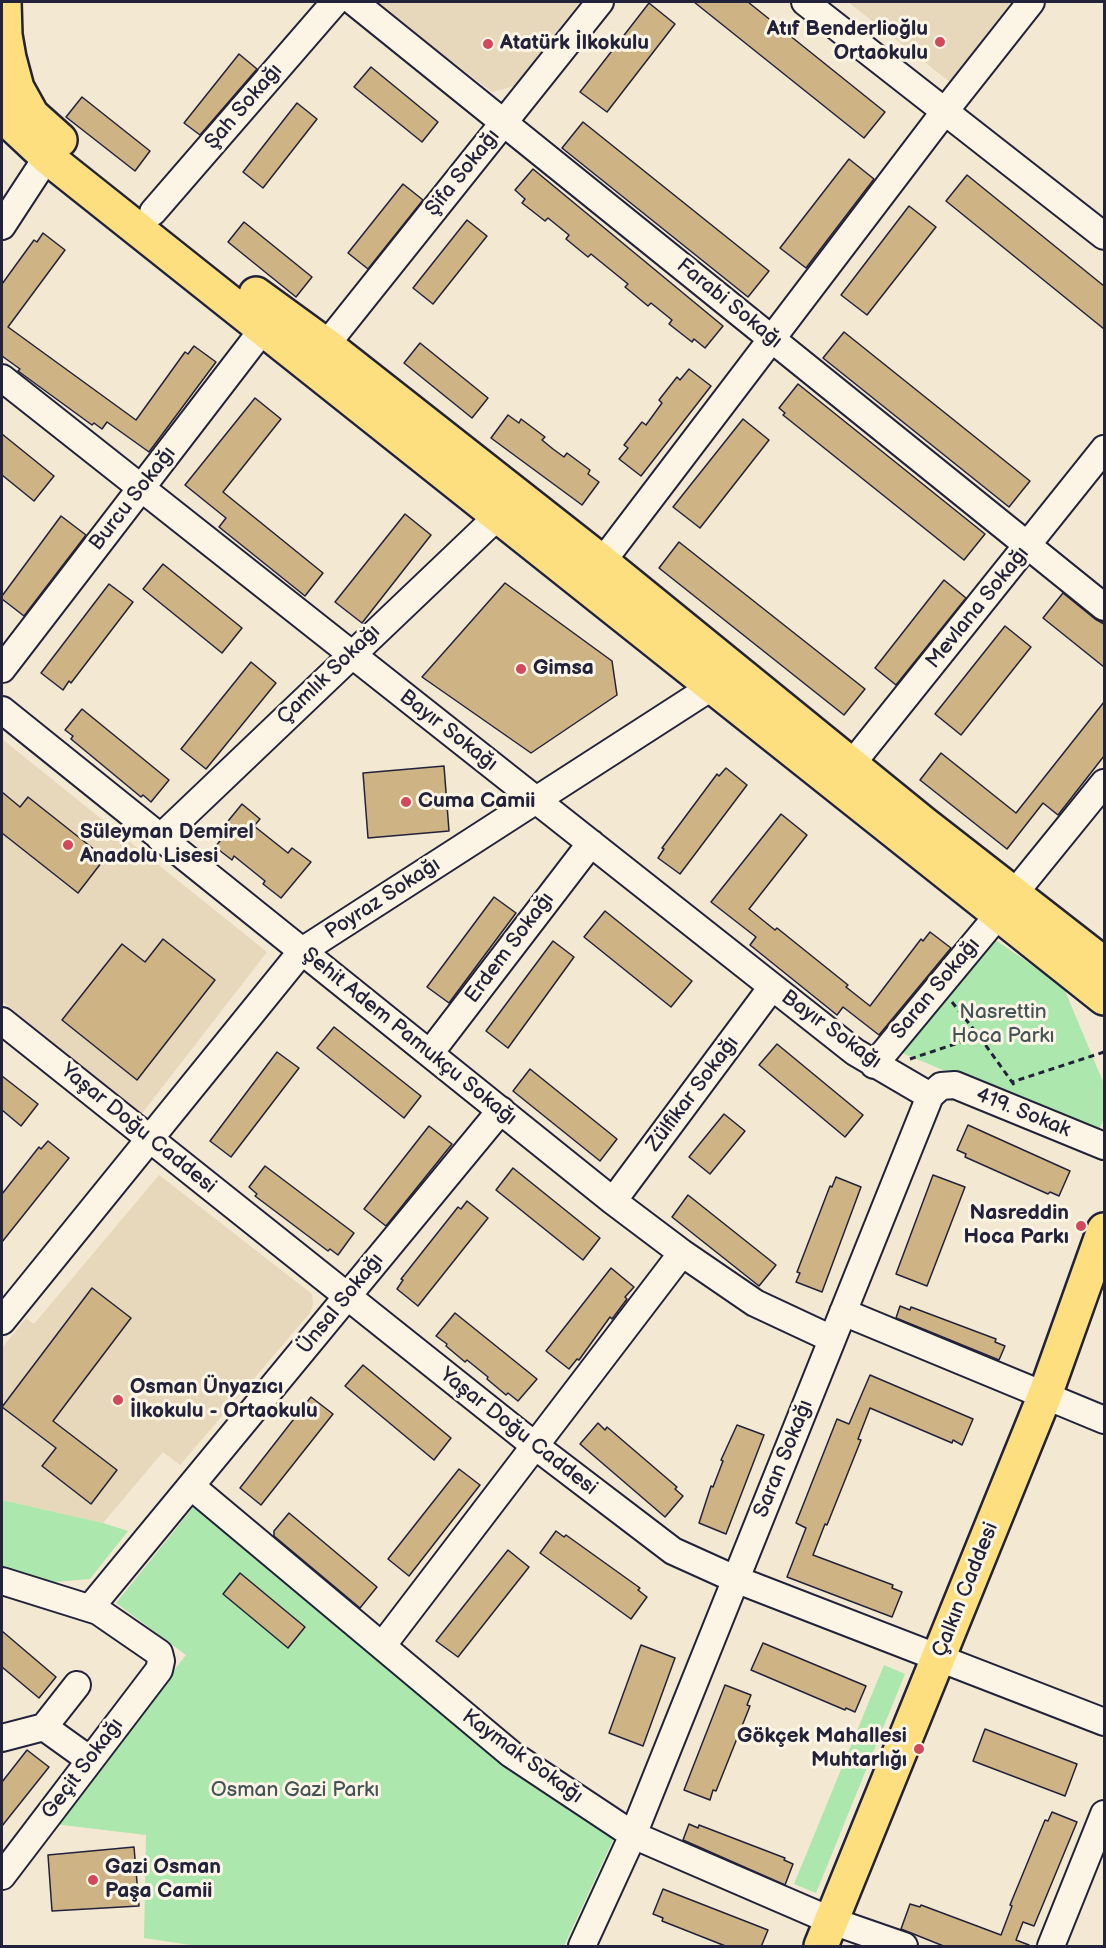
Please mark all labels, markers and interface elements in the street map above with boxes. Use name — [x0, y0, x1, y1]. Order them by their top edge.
place label: Atıf Benderlioğlu Ortaokulu — [767, 17, 928, 67]
place label: Atatürk İlkokulu — [500, 31, 649, 57]
marker: Atıf Benderlioğlu Ortaokulu — [933, 35, 947, 49]
marker: Atatürk İlkokulu — [481, 37, 495, 51]
street label: Şah Sokağı — [200, 59, 288, 155]
street label: Şifa Sokağı — [420, 124, 506, 222]
street label: Farabi Sokağı — [671, 254, 787, 354]
street label: Burcu Sokağı — [84, 442, 182, 556]
street label: Mevlana Sokağı — [921, 542, 1035, 674]
street label: Çamlık Sokağı — [272, 620, 386, 730]
place label: Gimsa — [533, 656, 594, 682]
marker: Gimsa — [514, 662, 528, 676]
street label: Bayır Sokağı — [394, 685, 502, 777]
place label: Cuma Camii — [418, 789, 535, 815]
marker: Cuma Camii — [399, 795, 413, 809]
place label: Süleyman Demirel Anadolu Lisesi — [80, 820, 254, 870]
marker: Süleyman Demirel Anadolu Lisesi — [61, 838, 75, 852]
street label: Poyraz Sokağı — [321, 853, 445, 945]
street label: Erdem Sokağı — [460, 888, 560, 1008]
street label: Saran Sokağı — [886, 933, 986, 1045]
street label: Şehit Adem Pamukçu Sokağı — [297, 943, 521, 1131]
street label: Bayır Sokağı — [776, 985, 886, 1075]
park label: Nasrettin Hoca Parkı — [951, 1000, 1055, 1050]
street label: Zülfikar Sokağı — [641, 1031, 745, 1157]
street label: Yaşar Doğu Caddesi — [55, 1058, 221, 1200]
street label: 419. Sokak — [972, 1083, 1074, 1143]
place label: Nasreddin Hoca Parkı — [963, 1201, 1069, 1251]
marker: Nasreddin Hoca Parkı — [1074, 1219, 1088, 1233]
street label: Ünsal Sokağı — [293, 1248, 389, 1360]
street label: Yaşar Doğu Caddesi — [434, 1363, 602, 1501]
place label: Osman Ünyazıcı İlkokulu - Ortaokulu — [130, 1375, 318, 1425]
marker: Osman Ünyazıcı İlkokulu - Ortaokulu — [111, 1393, 125, 1407]
street label: Saran Sokağı — [749, 1396, 819, 1522]
street label: Çalkın Caddesi — [928, 1519, 1004, 1661]
street label: Kaymak Sokağı — [457, 1705, 587, 1809]
street label: Geçit Sokağı — [37, 1714, 129, 1824]
place label: Gökçek Mahallesi Muhtarlığı — [737, 1724, 907, 1774]
marker: Gökçek Mahallesi Muhtarlığı — [912, 1742, 926, 1756]
park label: Osman Gazi Parkı — [211, 1778, 379, 1804]
place label: Gazi Osman Paşa Camii — [105, 1855, 221, 1905]
marker: Gazi Osman Paşa Camii — [86, 1873, 100, 1887]

